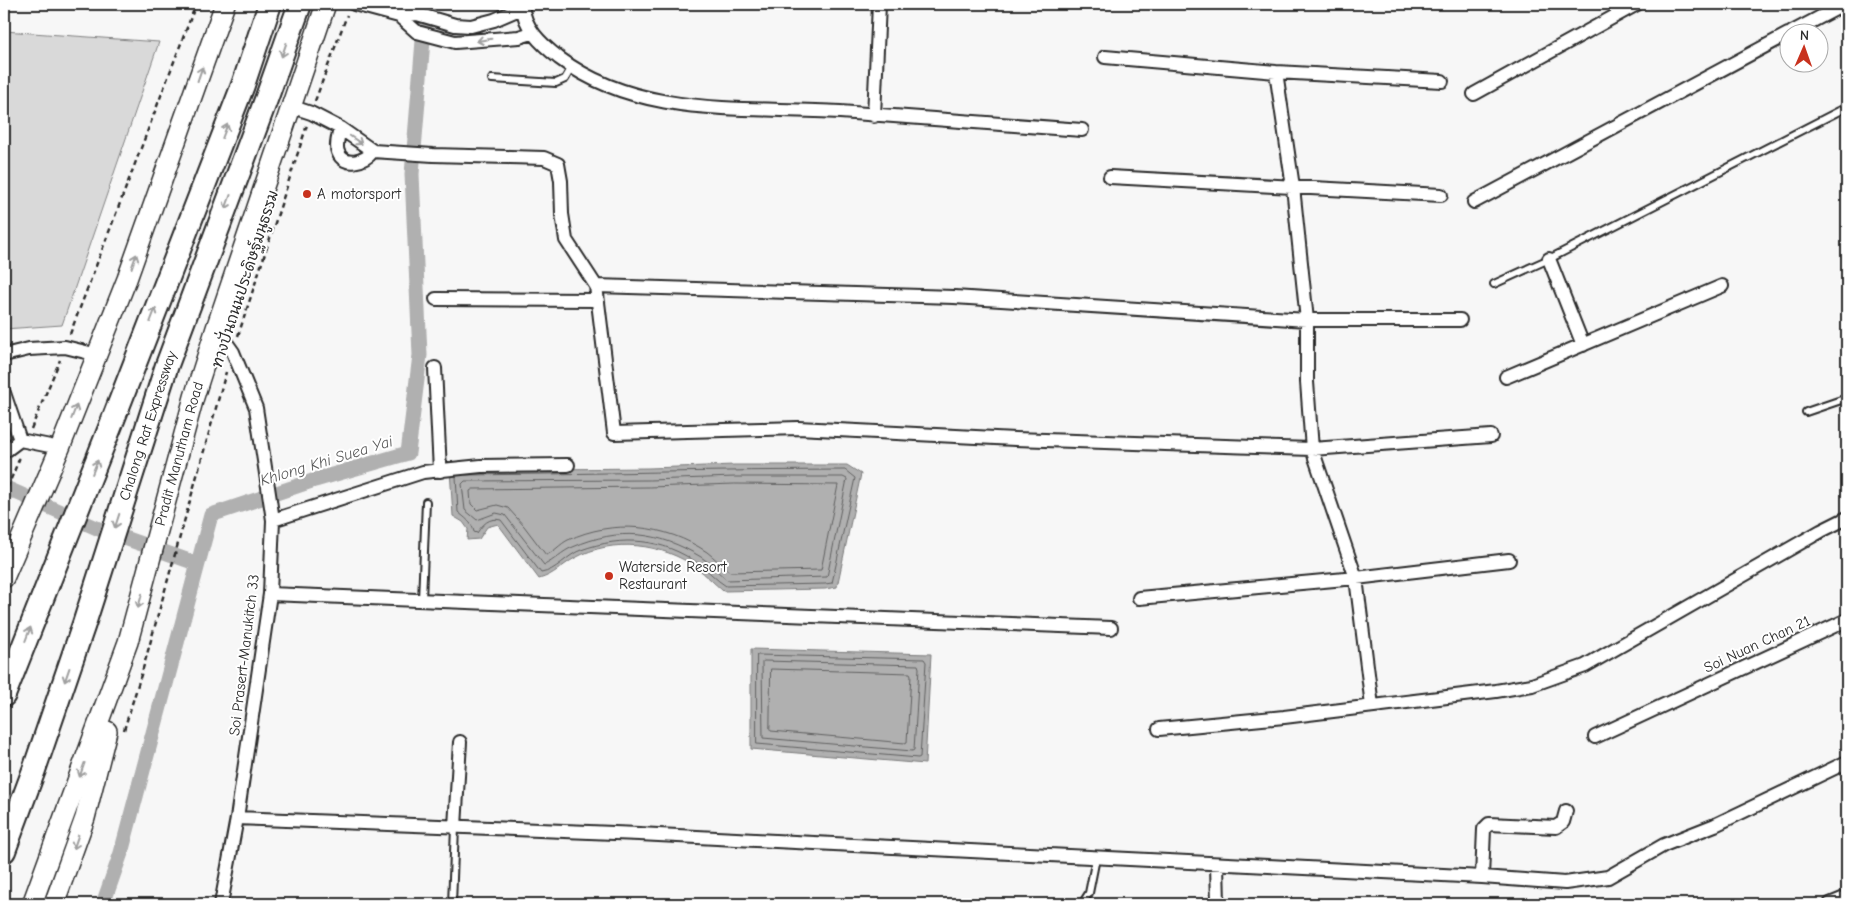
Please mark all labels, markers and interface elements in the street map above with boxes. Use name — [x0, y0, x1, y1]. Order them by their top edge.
north arrow — [1778, 22, 1828, 72]
text: N — [1800, 27, 1809, 44]
one-way arrow — [476, 36, 492, 46]
one-way arrow — [279, 41, 288, 57]
one-way arrow — [196, 67, 205, 83]
one-way arrow — [221, 124, 230, 139]
one-way arrow — [349, 135, 363, 145]
place label: A motorsport — [317, 185, 402, 203]
street label: ทางปั่นถนนประดิษฐ์มนูธรรม — [204, 187, 284, 371]
marker: A motorsport — [301, 188, 313, 200]
one-way arrow — [223, 194, 232, 210]
one-way arrow — [130, 253, 139, 269]
one-way arrow — [149, 308, 159, 323]
street label: Chalong Rat Expressway — [115, 348, 181, 503]
street label: Pradit Manutham Road — [151, 379, 207, 528]
one-way arrow — [70, 404, 79, 420]
water label: Khlong Khi Suea Yai — [258, 432, 395, 490]
one-way arrow — [91, 459, 100, 474]
one-way arrow — [112, 513, 121, 528]
place label: Waterside Resort Restaurant — [619, 558, 728, 593]
marker: Waterside Resort Restaurant — [603, 570, 615, 582]
street label: Soi Prasert-Manukitch 33 — [225, 573, 263, 737]
one-way arrow — [134, 593, 144, 609]
street label: Soi Nuan Chan 21 — [1701, 611, 1813, 677]
one-way arrow — [24, 626, 33, 641]
one-way arrow — [61, 667, 71, 683]
one-way arrow — [77, 762, 86, 777]
one-way arrow — [71, 833, 80, 849]

